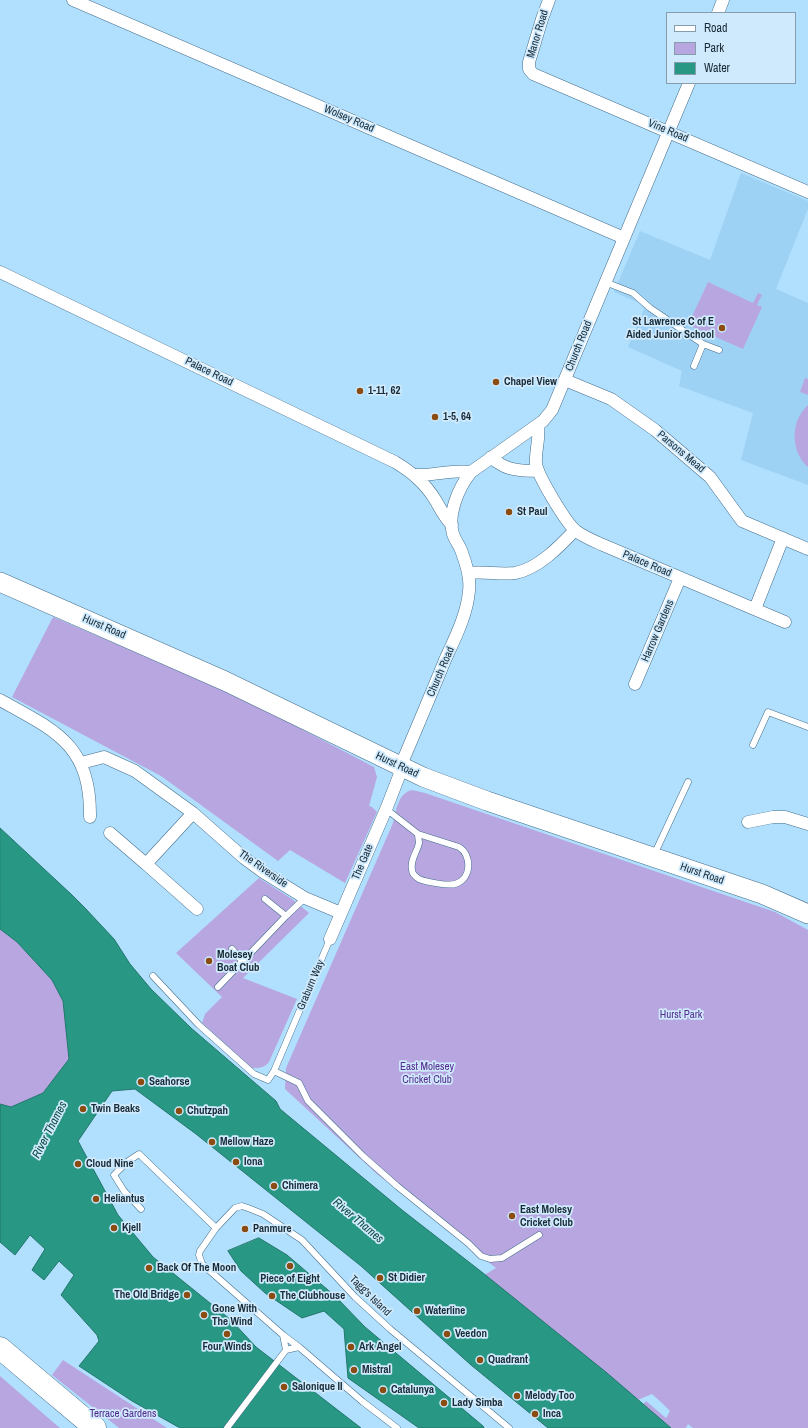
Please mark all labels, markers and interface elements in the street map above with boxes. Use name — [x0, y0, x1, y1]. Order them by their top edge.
street label: Manor Road — [524, 8, 552, 60]
legend — [666, 12, 796, 84]
text: Road — [704, 20, 728, 36]
text: Park — [704, 40, 724, 56]
text: Water — [704, 60, 730, 76]
street label: Wolsey Road — [322, 102, 376, 136]
street label: Vine Road — [646, 117, 690, 145]
place label: St Lawrence C of E Aided Junior School — [626, 315, 714, 341]
street label: Church Road — [563, 319, 595, 373]
marker: St Lawrence C of E Aided Junior School — [717, 323, 727, 333]
street label: Palace Road — [183, 355, 235, 389]
place label: Chapel View — [504, 375, 557, 389]
marker: Chapel View — [491, 377, 501, 387]
place label: 1-11, 62 — [368, 384, 401, 398]
marker: 1-11, 62 — [355, 386, 365, 396]
place label: 1-5, 64 — [443, 410, 471, 424]
marker: 1-5, 64 — [430, 412, 440, 422]
street label: Parsons Mead — [654, 428, 708, 476]
place label: St Paul — [517, 505, 548, 519]
marker: St Paul — [504, 507, 514, 517]
street label: Palace Road — [621, 548, 673, 580]
street label: Harrow Gardens — [639, 598, 677, 664]
street label: Hurst Road — [80, 612, 128, 642]
street label: Church Road — [425, 645, 457, 699]
street label: Hurst Road — [374, 749, 420, 781]
street label: The Gate — [350, 842, 376, 882]
street label: The Riverside — [236, 847, 290, 891]
street label: Hurst Road — [678, 860, 726, 888]
place label: Molesey Boat Club — [217, 948, 260, 974]
marker: Molesey Boat Club — [204, 956, 214, 966]
street label: Graburn Way — [295, 958, 327, 1012]
park label: Hurst Park — [660, 1008, 702, 1022]
park label: East Molesey Cricket Club — [400, 1060, 454, 1086]
place label: Seahorse — [149, 1075, 190, 1089]
marker: Seahorse — [136, 1077, 146, 1087]
water label: River Thames — [30, 1099, 70, 1161]
place label: Twin Beaks — [91, 1102, 140, 1116]
marker: Twin Beaks — [78, 1104, 88, 1114]
place label: Chutzpah — [187, 1104, 228, 1118]
marker: Chutzpah — [174, 1106, 184, 1116]
place label: Mellow Haze — [220, 1135, 274, 1149]
marker: Mellow Haze — [207, 1137, 217, 1147]
place label: Iona — [244, 1155, 263, 1169]
place label: Cloud Nine — [86, 1157, 134, 1171]
marker: Iona — [231, 1157, 241, 1167]
marker: Cloud Nine — [73, 1159, 83, 1169]
place label: Chimera — [282, 1179, 318, 1193]
marker: Chimera — [269, 1181, 279, 1191]
place label: Heliantus — [104, 1192, 145, 1206]
marker: Heliantus — [91, 1194, 101, 1204]
water label: River Thames — [330, 1196, 386, 1246]
place label: East Molesy Cricket Club — [520, 1203, 573, 1229]
marker: East Molesy Cricket Club — [507, 1211, 517, 1221]
place label: Kjell — [122, 1221, 141, 1235]
place label: Panmure — [253, 1222, 292, 1236]
marker: Kjell — [109, 1223, 119, 1233]
marker: Panmure — [240, 1224, 250, 1234]
place label: Back Of The Moon — [157, 1261, 236, 1275]
marker: Piece of Eight — [285, 1261, 295, 1271]
marker: Back Of The Moon — [144, 1263, 154, 1273]
place label: St Didier — [388, 1271, 425, 1285]
place label: Piece of Eight — [260, 1272, 320, 1286]
street label: Tagg's Island — [347, 1273, 393, 1319]
marker: St Didier — [375, 1273, 385, 1283]
place label: The Old Bridge — [114, 1288, 179, 1302]
place label: The Clubhouse — [280, 1289, 345, 1303]
marker: The Old Bridge — [182, 1290, 192, 1300]
marker: The Clubhouse — [267, 1291, 277, 1301]
place label: Gone With The Wind — [212, 1302, 257, 1328]
place label: Waterline — [425, 1304, 465, 1318]
marker: Waterline — [412, 1306, 422, 1316]
marker: Gone With The Wind — [199, 1310, 209, 1320]
place label: Veedon — [455, 1327, 487, 1341]
marker: Four Winds — [222, 1329, 232, 1339]
marker: Veedon — [442, 1329, 452, 1339]
place label: Four Winds — [202, 1340, 252, 1354]
place label: Ark Angel — [359, 1340, 402, 1354]
marker: Ark Angel — [346, 1342, 356, 1352]
place label: Quadrant — [488, 1353, 528, 1367]
marker: Quadrant — [475, 1355, 485, 1365]
place label: Mistral — [362, 1363, 391, 1377]
marker: Mistral — [349, 1365, 359, 1375]
place label: Salonique II — [292, 1380, 343, 1394]
marker: Salonique II — [279, 1382, 289, 1392]
place label: Catalunya — [391, 1383, 434, 1397]
marker: Catalunya — [378, 1385, 388, 1395]
place label: Melody Too — [525, 1389, 574, 1403]
marker: Melody Too — [512, 1391, 522, 1401]
place label: Lady Simba — [452, 1396, 503, 1410]
marker: Lady Simba — [439, 1398, 449, 1408]
park label: Terrace Gardens — [89, 1407, 157, 1421]
place label: Inca — [543, 1407, 561, 1421]
marker: Inca — [530, 1409, 540, 1419]

